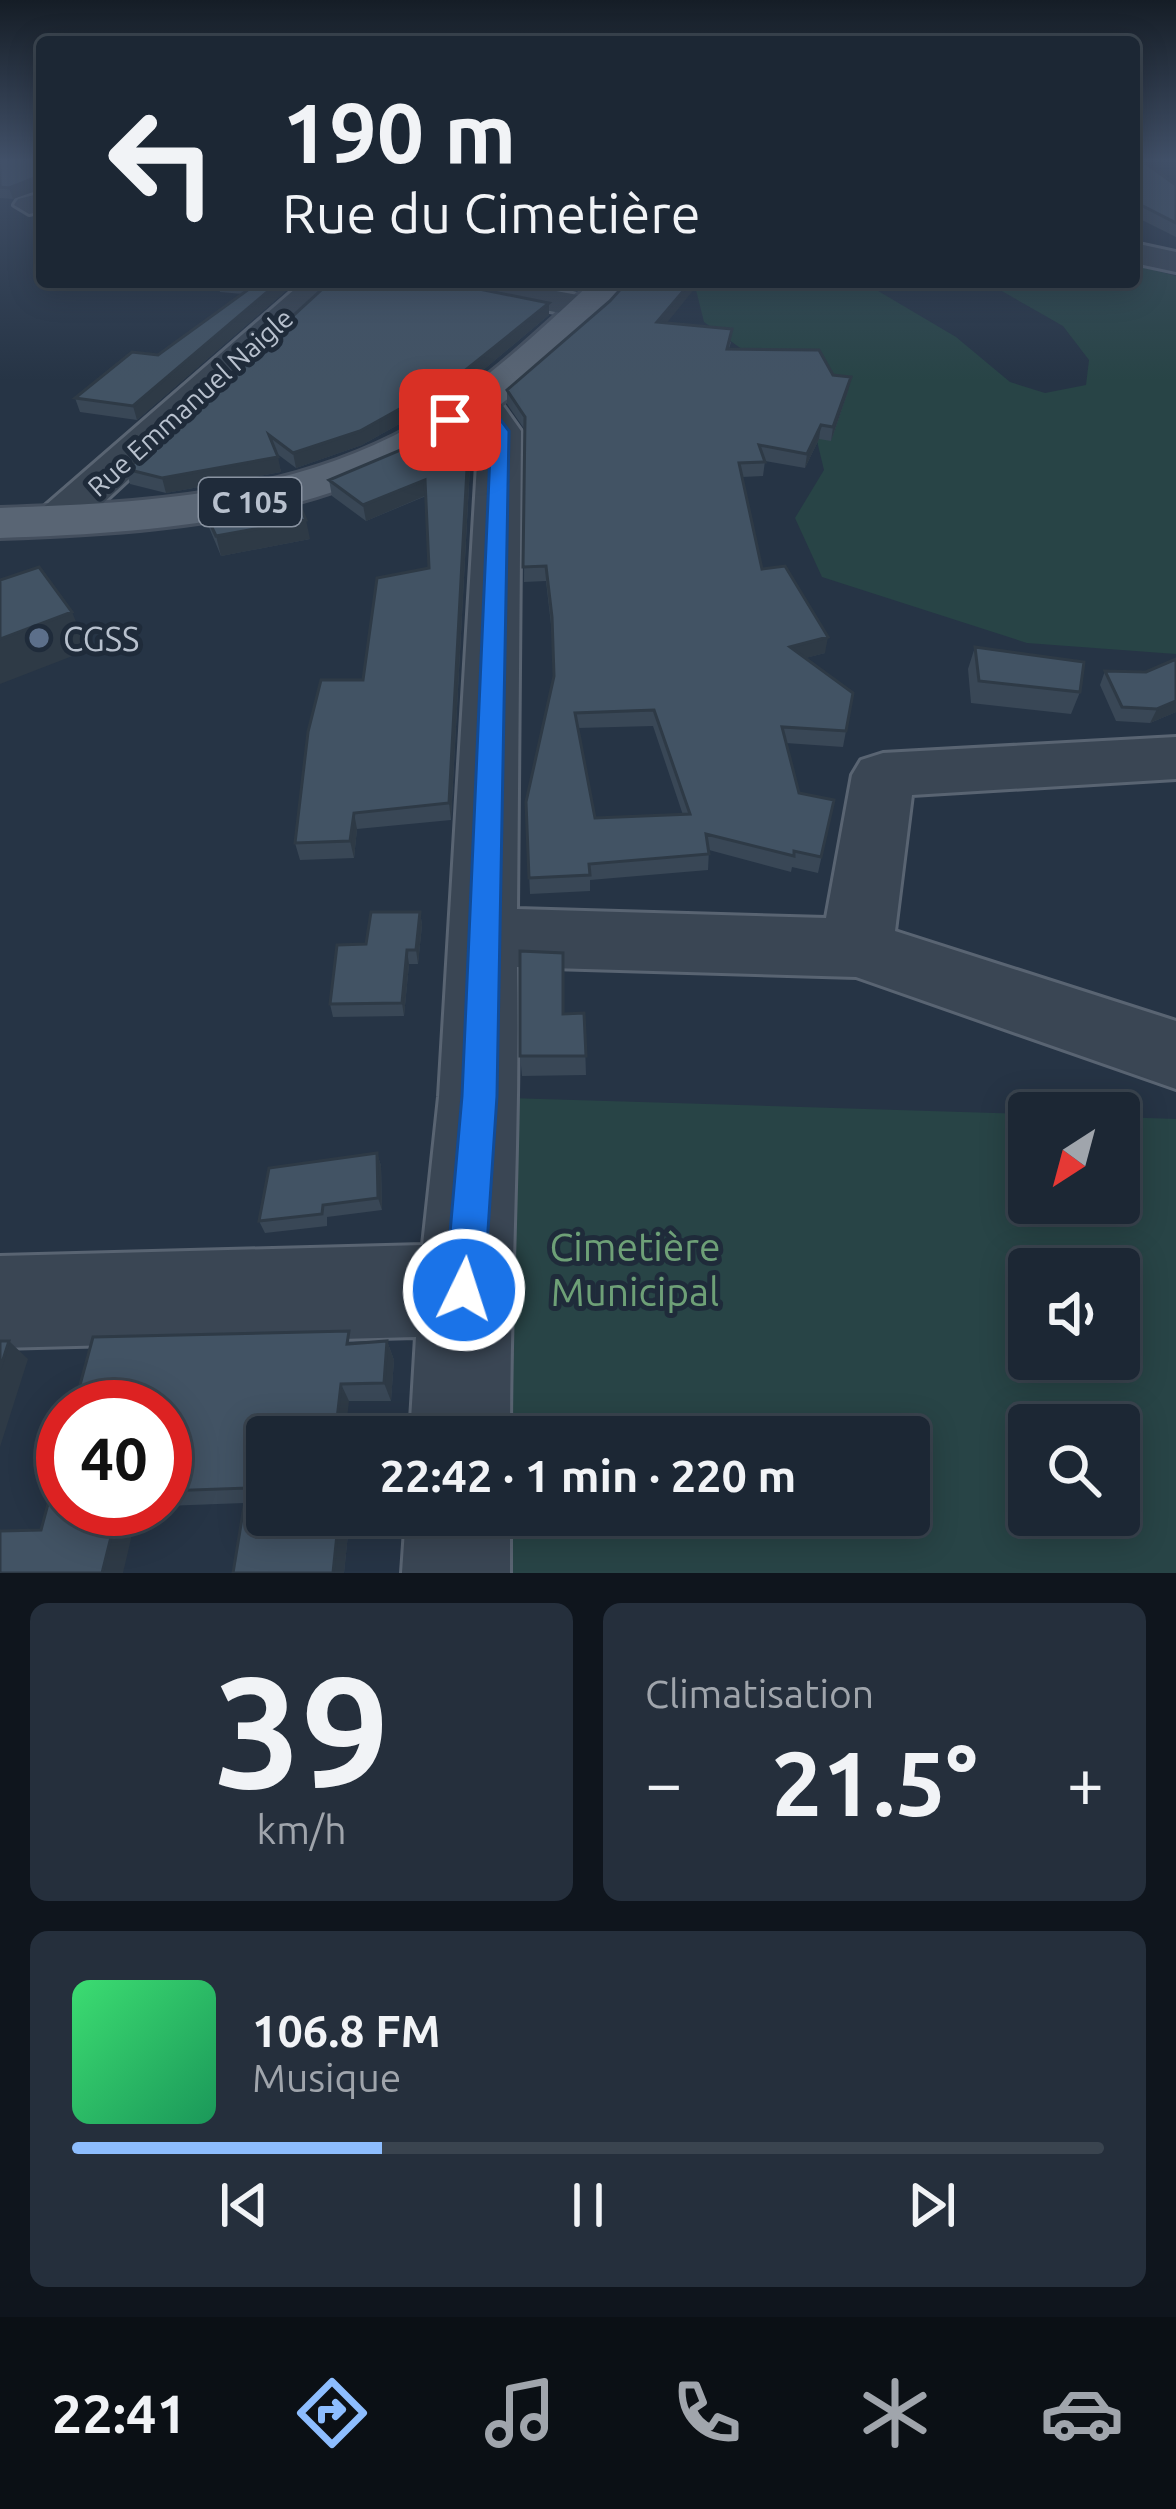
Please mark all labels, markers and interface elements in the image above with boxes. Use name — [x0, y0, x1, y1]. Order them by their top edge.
icon: left — [84, 84, 240, 240]
text: 190 m — [282, 85, 516, 179]
text: Rue du Cimetière — [282, 183, 700, 243]
street label: Rue Emmanuel Naigle — [81, 302, 299, 502]
pin — [399, 369, 501, 471]
icon: arrive — [417, 387, 483, 453]
road number: C 105 — [199, 478, 301, 526]
place label: CGSS — [63, 620, 139, 657]
marker: CGSS — [26, 625, 52, 651]
north arrow — [1008, 1092, 1140, 1224]
map controls — [1008, 1092, 1140, 1536]
park label: Cimetière Municipal — [549, 1225, 721, 1313]
position arrow — [401, 1227, 527, 1353]
button: sound — [1008, 1248, 1140, 1380]
speed limit sign: 40 — [36, 1380, 192, 1536]
button: search — [1008, 1404, 1140, 1536]
text: 22:42 · 1 min · 220 m — [380, 1450, 796, 1501]
text: 39 — [214, 1643, 389, 1817]
text: Climatisation — [645, 1672, 874, 1715]
text: 21.5° — [771, 1732, 978, 1833]
text: − — [645, 1745, 682, 1819]
text: + — [1067, 1745, 1104, 1819]
text: km/h — [256, 1808, 347, 1851]
text: 106.8 FM — [252, 2005, 441, 2056]
text: Musique — [252, 2056, 401, 2099]
icon: previous — [211, 2172, 277, 2238]
icon: pause — [555, 2172, 621, 2238]
icon: next — [899, 2172, 965, 2238]
icon: directions — [290, 2371, 374, 2455]
icon: music — [478, 2371, 562, 2455]
icon: phone — [665, 2371, 749, 2455]
icon: climate — [853, 2371, 937, 2455]
icon: car — [1040, 2371, 1124, 2455]
text: 22:41 — [52, 2383, 187, 2443]

